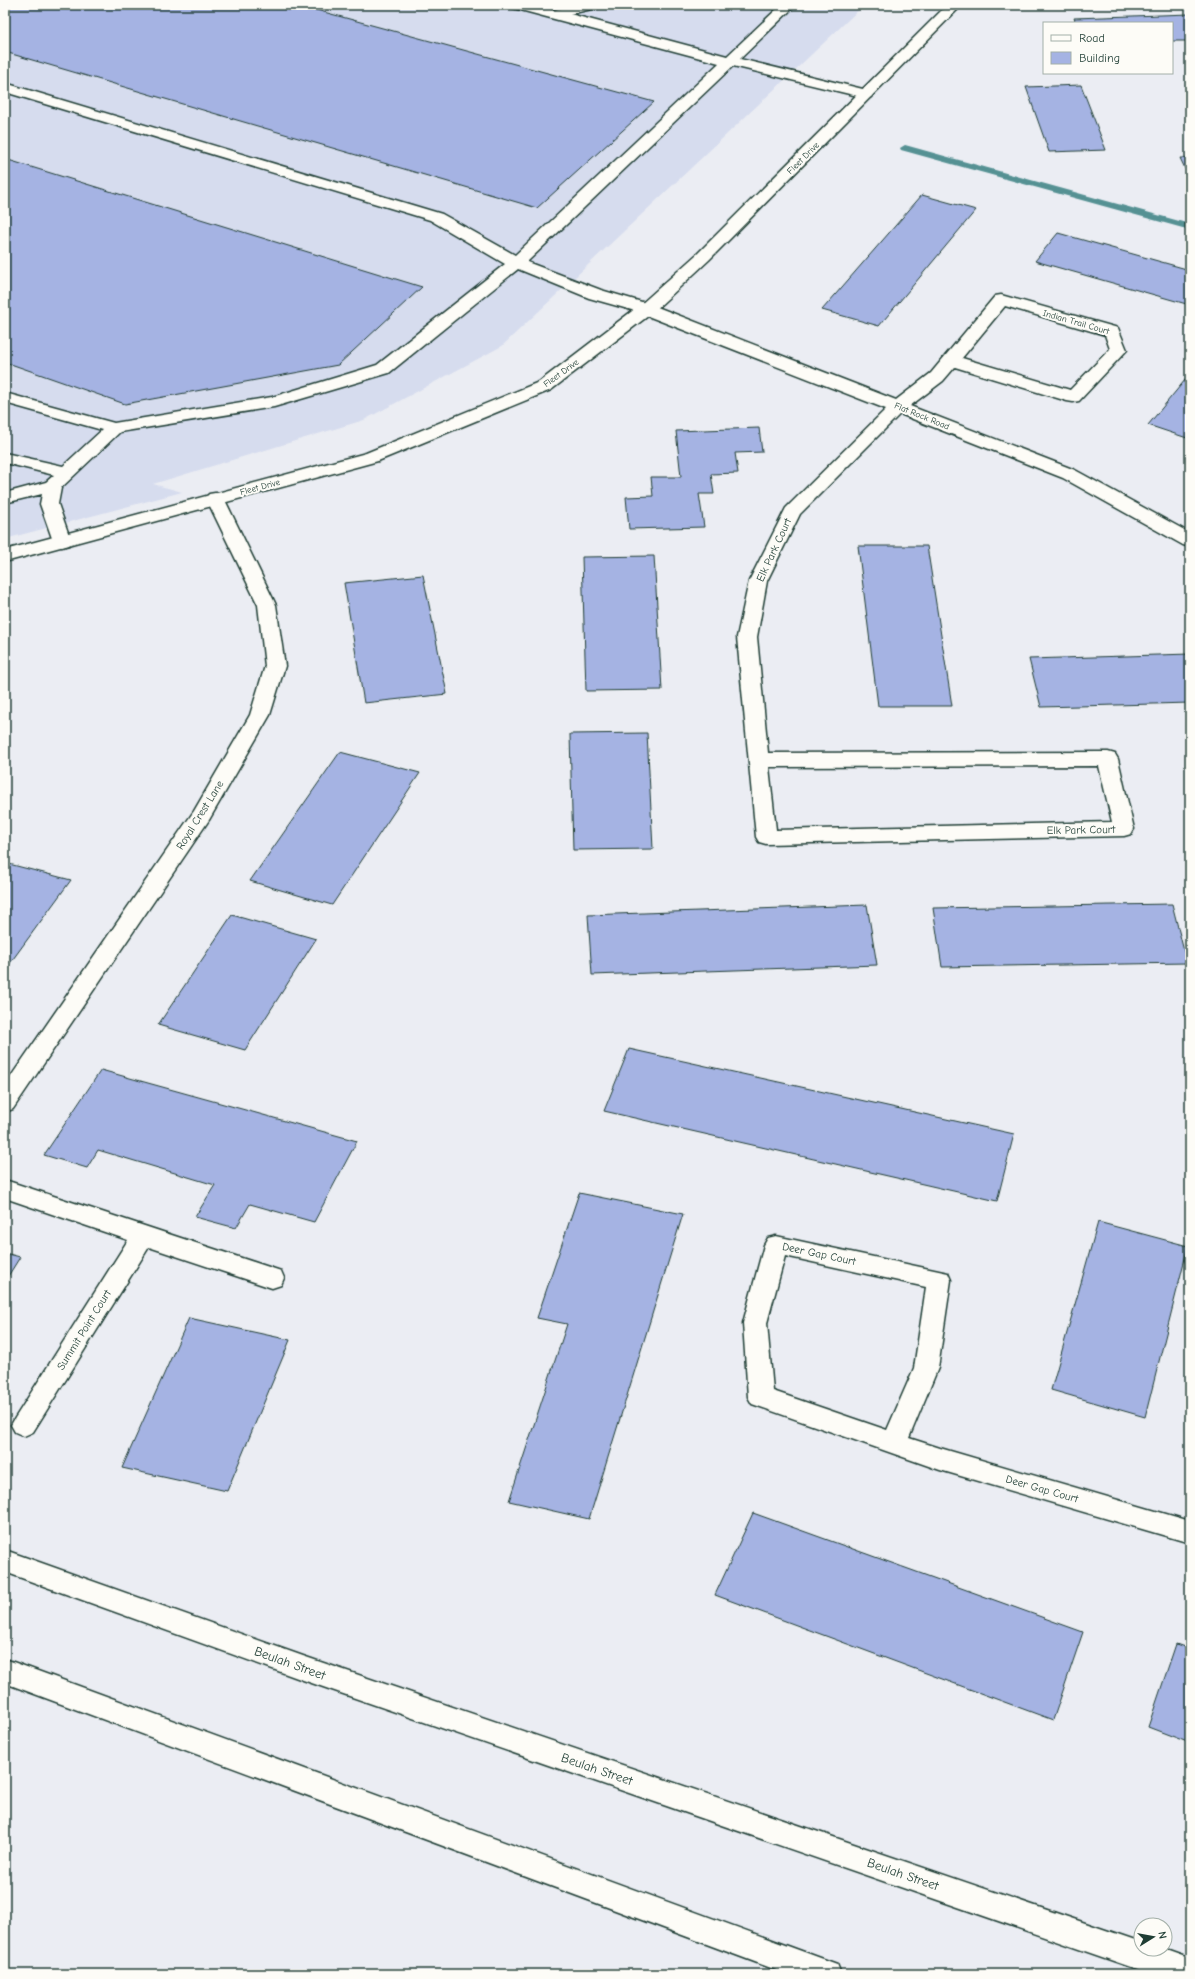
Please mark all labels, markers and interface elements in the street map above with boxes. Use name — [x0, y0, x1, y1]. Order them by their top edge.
legend — [1043, 22, 1173, 74]
text: Road — [1079, 31, 1105, 45]
text: Building — [1079, 51, 1120, 65]
street label: Fleet Drive — [785, 140, 821, 176]
street label: Indian Trail Court — [1042, 308, 1111, 336]
street label: Fleet Drive — [541, 357, 581, 389]
street label: Flat Rock Road — [893, 400, 951, 432]
street label: Fleet Drive — [239, 477, 282, 497]
street label: Elk Park Court — [754, 515, 795, 584]
street label: Royal Crest Lane — [174, 778, 227, 852]
street label: Elk Park Court — [1047, 823, 1116, 837]
street label: Deer Gap Court — [781, 1240, 858, 1268]
street label: Summit Point Court — [54, 1287, 114, 1372]
street label: Deer Gap Court — [1004, 1472, 1081, 1506]
street label: Beulah Street — [252, 1643, 329, 1683]
street label: Beulah Street — [559, 1750, 636, 1789]
street label: Beulah Street — [865, 1855, 942, 1894]
north arrow — [1133, 1917, 1173, 1957]
text: N — [1155, 1930, 1169, 1940]

